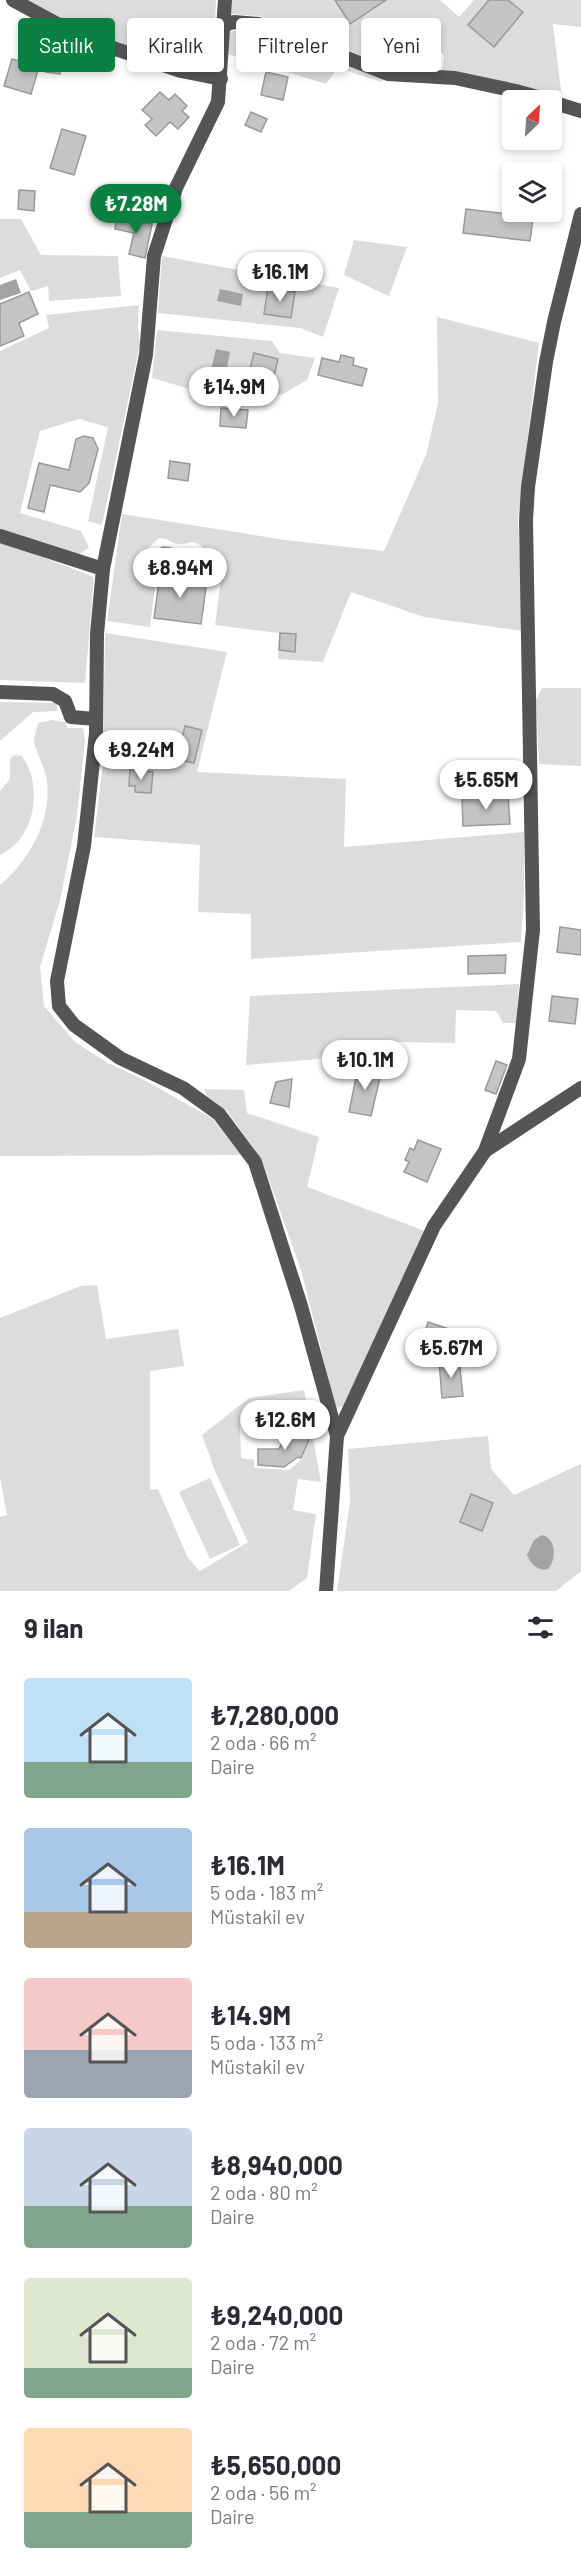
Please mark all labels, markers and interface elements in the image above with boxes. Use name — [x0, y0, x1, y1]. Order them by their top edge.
chip: Satılık — [18, 18, 115, 72]
chip: Kiralık — [127, 18, 224, 72]
chip: Filtreler — [236, 18, 349, 72]
chip: Yeni — [361, 18, 441, 72]
north arrow — [502, 90, 562, 150]
map controls — [502, 90, 562, 222]
button: layers — [502, 162, 562, 222]
pin: ₺7.28M — [87, 184, 185, 235]
text: ₺7.28M — [104, 191, 168, 215]
pin: ₺16.1M — [231, 252, 329, 303]
text: ₺16.1M — [251, 259, 309, 283]
pin: ₺14.9M — [185, 367, 283, 418]
text: ₺14.9M — [203, 374, 265, 398]
pin: ₺8.94M — [131, 548, 229, 599]
text: ₺8.94M — [147, 555, 213, 579]
pin: ₺9.24M — [92, 730, 190, 781]
text: ₺9.24M — [108, 737, 174, 761]
pin: ₺5.65M — [437, 760, 535, 811]
text: ₺5.65M — [454, 767, 518, 791]
pin: ₺10.1M — [316, 1040, 414, 1091]
text: ₺10.1M — [336, 1047, 394, 1071]
pin: ₺5.67M — [402, 1328, 500, 1379]
text: ₺5.67M — [419, 1335, 483, 1359]
pin: ₺12.6M — [236, 1400, 334, 1451]
text: ₺12.6M — [254, 1407, 316, 1431]
icon: filters — [524, 1611, 557, 1644]
text: 9 ilan — [24, 1612, 83, 1643]
text: ₺7,280,000 — [210, 1699, 339, 1730]
icon: home — [72, 1702, 144, 1774]
text: 2 oda · 66 m² — [210, 1730, 317, 1754]
text: Daire — [210, 1754, 255, 1778]
text: ₺16.1M — [210, 1849, 285, 1880]
icon: home — [72, 1852, 144, 1924]
text: 5 oda · 183 m² — [210, 1880, 323, 1904]
text: Müstakil ev — [210, 1904, 305, 1928]
text: ₺14.9M — [210, 1999, 291, 2030]
icon: home — [72, 2002, 144, 2074]
text: 5 oda · 133 m² — [210, 2030, 323, 2054]
text: Müstakil ev — [210, 2054, 305, 2078]
text: ₺8,940,000 — [210, 2149, 343, 2180]
icon: home — [72, 2152, 144, 2224]
text: 2 oda · 80 m² — [210, 2180, 318, 2204]
text: Daire — [210, 2204, 255, 2228]
text: ₺9,240,000 — [210, 2299, 343, 2330]
icon: home — [72, 2302, 144, 2374]
text: 2 oda · 72 m² — [210, 2330, 316, 2354]
text: Daire — [210, 2354, 255, 2378]
text: ₺5,650,000 — [210, 2449, 341, 2480]
icon: home — [72, 2452, 144, 2524]
text: 2 oda · 56 m² — [210, 2480, 317, 2504]
text: Daire — [210, 2504, 255, 2528]

